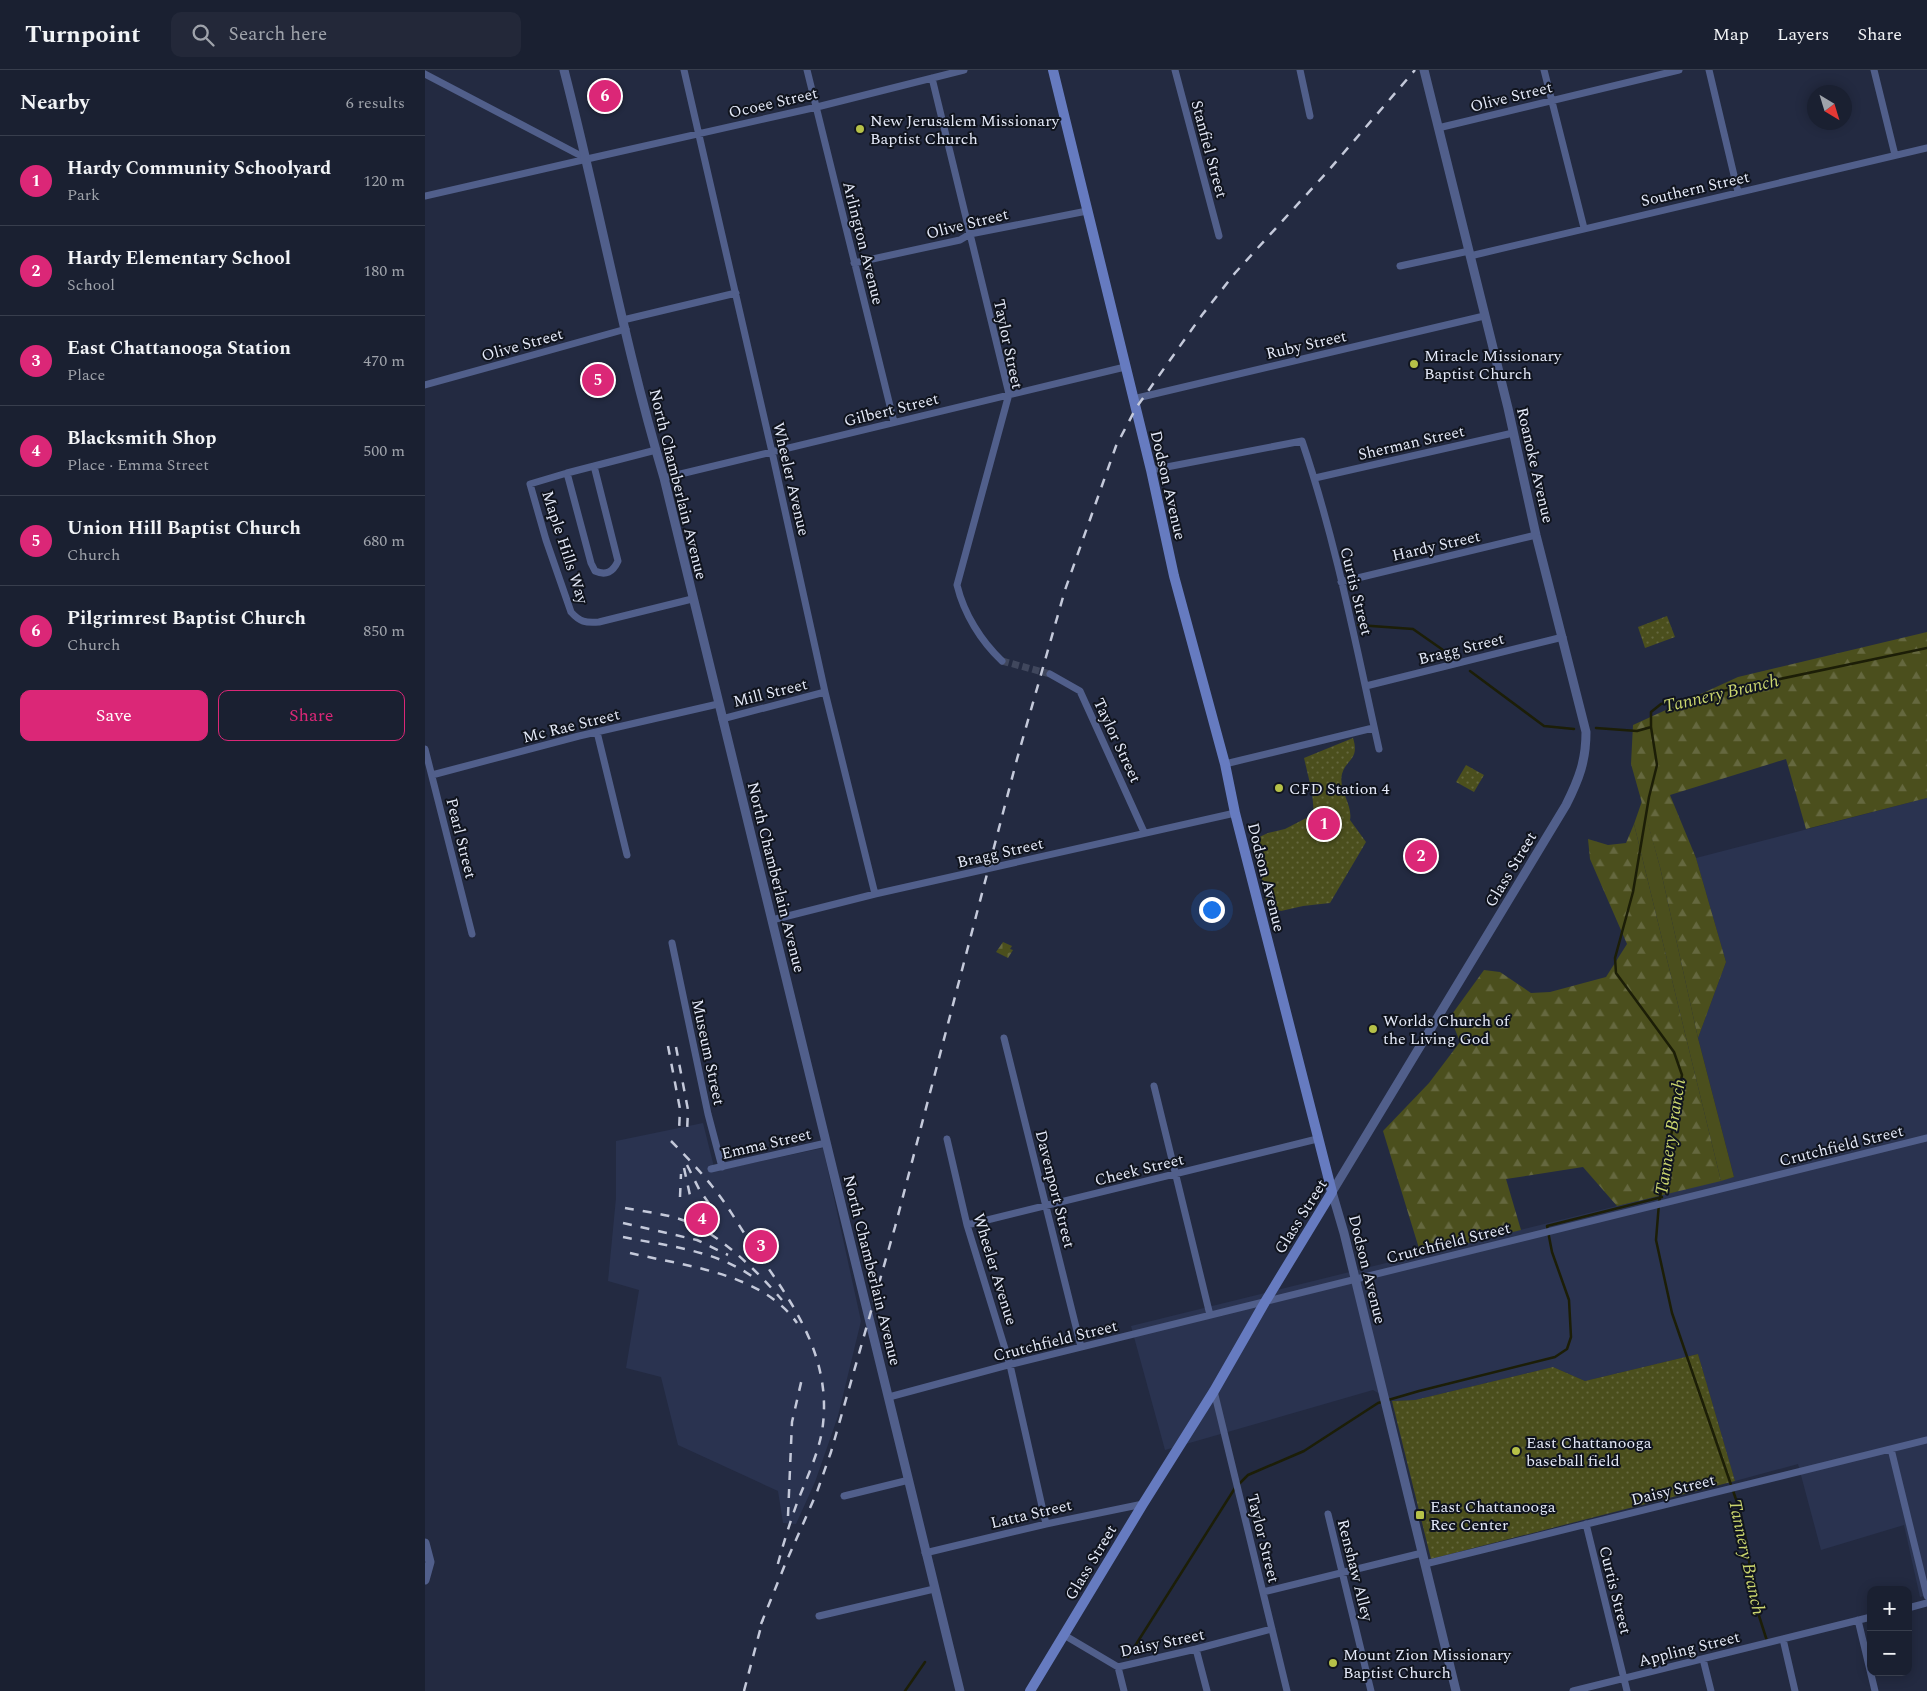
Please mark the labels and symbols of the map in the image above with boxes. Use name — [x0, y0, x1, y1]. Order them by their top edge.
street label: Olive Street — [1468, 75, 1555, 119]
pin: 6 — [589, 77, 621, 115]
street label: Ocoee Street — [726, 81, 820, 125]
north arrow — [1807, 85, 1852, 130]
street label: Stanfiel Street — [1184, 98, 1234, 201]
place label: New Jerusalem Missionary Baptist Church — [870, 109, 1061, 151]
marker: New Jerusalem Missionary Baptist Church — [854, 123, 866, 135]
street label: Southern Street — [1639, 165, 1752, 213]
street label: Arlington Avenue — [836, 179, 890, 308]
street label: Olive Street — [924, 202, 1011, 246]
street label: Taylor Street — [987, 297, 1029, 392]
street label: Olive Street — [479, 322, 566, 368]
street label: Ruby Street — [1263, 324, 1349, 366]
place label: Miracle Missionary Baptist Church — [1424, 344, 1563, 386]
marker: Miracle Missionary Baptist Church — [1408, 358, 1420, 370]
pin: 5 — [582, 361, 614, 399]
street label: North Chamberlain Avenue — [643, 386, 713, 582]
street label: Gilbert Street — [841, 387, 941, 433]
street label: Roanoke Avenue — [1510, 405, 1560, 526]
street label: Sherman Street — [1356, 419, 1467, 467]
street label: Wheeler Avenue — [766, 420, 816, 538]
street label: Dodson Avenue — [1144, 428, 1192, 542]
street label: Maple Hills Way — [535, 488, 595, 608]
street label: Hardy Street — [1390, 524, 1483, 568]
street label: Curtis Street — [1333, 544, 1379, 638]
street label: Bragg Street — [1416, 627, 1507, 671]
water label: Tannery Branch — [1661, 667, 1781, 720]
street label: Mill Street — [731, 672, 810, 714]
street label: Taylor Street — [1087, 694, 1147, 787]
street label: Mc Rae Street — [520, 702, 623, 750]
place label: CFD Station 4 — [1289, 777, 1390, 801]
street label: North Chamberlain Avenue — [741, 779, 811, 975]
marker: CFD Station 4 — [1273, 782, 1285, 794]
street label: Pearl Street — [439, 795, 483, 882]
pin: 1 — [1308, 805, 1340, 843]
street label: Dodson Avenue — [1241, 820, 1291, 934]
street label: Glass Street — [1479, 827, 1543, 912]
street label: Bragg Street — [955, 831, 1046, 875]
pin: 2 — [1405, 837, 1437, 875]
your location — [1199, 897, 1225, 923]
street label: Museum Street — [685, 997, 731, 1108]
place label: Worlds Church of the Living God — [1383, 1009, 1511, 1051]
marker: Worlds Church of the Living God — [1367, 1023, 1379, 1035]
water label: Tannery Branch — [1648, 1077, 1693, 1197]
street label: Crutchfield Street — [1777, 1119, 1906, 1173]
street label: Emma Street — [719, 1122, 814, 1166]
street label: Davenport Street — [1029, 1128, 1081, 1251]
street label: Cheek Street — [1092, 1147, 1187, 1193]
street label: North Chamberlain Avenue — [837, 1172, 907, 1368]
street label: Glass Street — [1268, 1174, 1334, 1259]
pin: 4 — [686, 1200, 718, 1238]
street label: Wheeler Avenue — [967, 1210, 1023, 1328]
street label: Dodson Avenue — [1342, 1212, 1392, 1326]
street label: Crutchfield Street — [1384, 1216, 1513, 1270]
pin: 3 — [745, 1227, 777, 1265]
street label: Crutchfield Street — [991, 1314, 1120, 1368]
place label: East Chattanooga baseball field — [1526, 1431, 1652, 1473]
marker: East Chattanooga baseball field — [1510, 1445, 1522, 1457]
street label: Daisy Street — [1629, 1468, 1718, 1512]
street label: Taylor Street — [1240, 1491, 1286, 1586]
street label: Latta Street — [988, 1493, 1075, 1535]
place label: East Chattanooga Rec Center — [1430, 1495, 1556, 1537]
water label: Tannery Branch — [1721, 1497, 1772, 1617]
marker: East Chattanooga Rec Center — [1414, 1509, 1426, 1521]
street label: Renshaw Alley — [1331, 1517, 1380, 1625]
street label: Glass Street — [1059, 1520, 1123, 1605]
street label: Curtis Street — [1592, 1543, 1638, 1637]
street label: Daisy Street — [1118, 1622, 1207, 1664]
street label: Appling Street — [1636, 1625, 1743, 1673]
place label: Mount Zion Missionary Baptist Church — [1343, 1643, 1512, 1685]
marker: Mount Zion Missionary Baptist Church — [1327, 1657, 1339, 1669]

